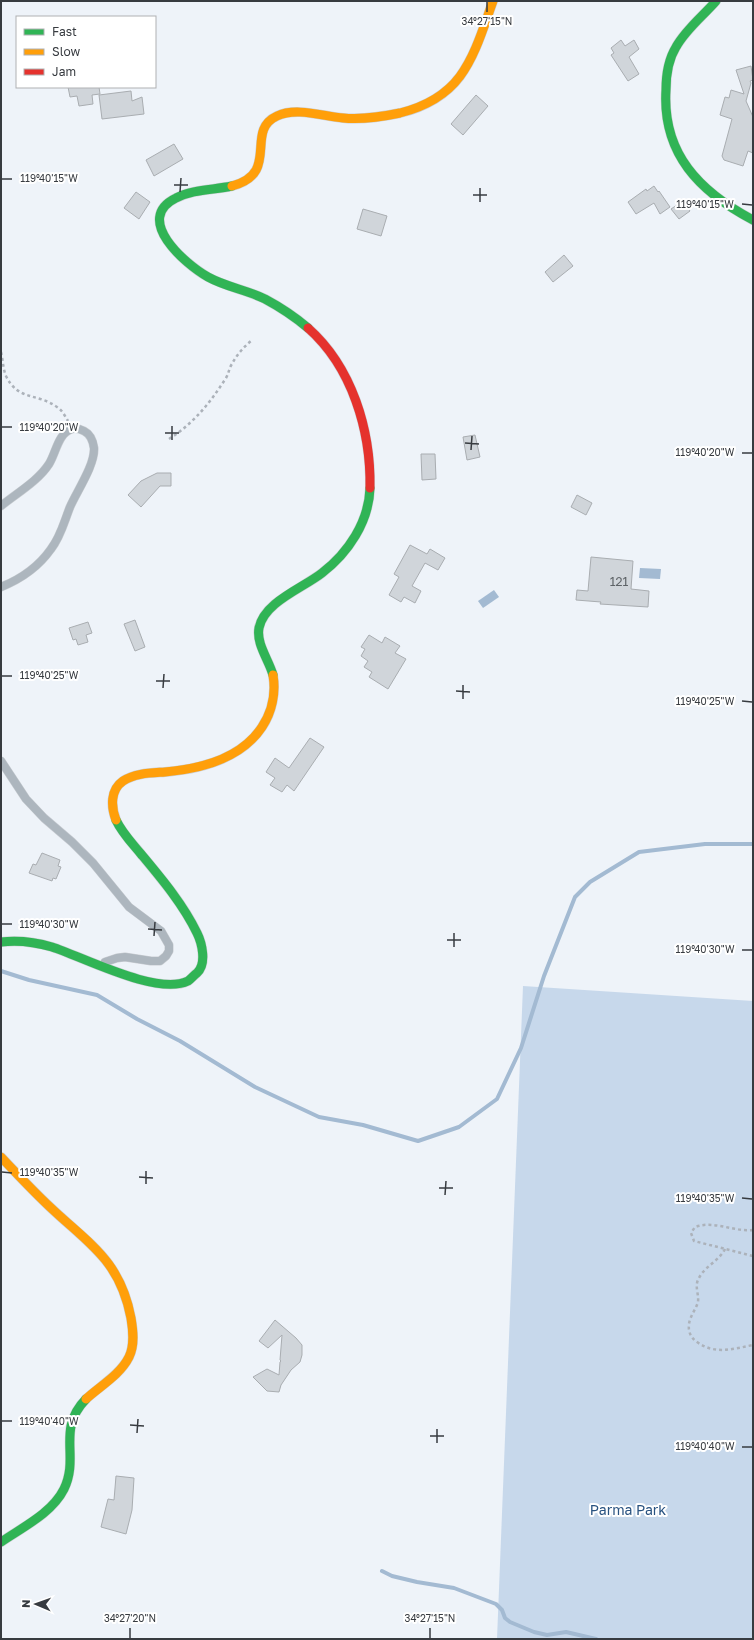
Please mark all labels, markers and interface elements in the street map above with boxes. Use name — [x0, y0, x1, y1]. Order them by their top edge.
text: 34°27'15"N — [462, 15, 512, 27]
legend — [16, 16, 156, 88]
text: Fast — [52, 24, 77, 39]
text: Slow — [52, 44, 80, 59]
text: Jam — [52, 64, 76, 79]
text: 119°40'15"W — [20, 172, 78, 184]
text: 119°40'15"W — [676, 198, 734, 210]
text: 119°40'20"W — [20, 421, 79, 433]
text: 119°40'20"W — [676, 446, 735, 458]
house number: 121 — [610, 574, 628, 589]
text: 119°40'25"W — [20, 669, 79, 681]
text: 119°40'25"W — [676, 695, 735, 707]
text: 119°40'30"W — [20, 918, 79, 930]
text: 119°40'30"W — [676, 943, 735, 955]
text: 119°40'35"W — [20, 1166, 79, 1178]
text: 119°40'35"W — [676, 1192, 735, 1204]
text: 119°40'40"W — [19, 1415, 79, 1427]
text: 119°40'40"W — [675, 1440, 735, 1452]
park label: Parma Park — [590, 1501, 666, 1518]
north arrow — [16, 1584, 56, 1624]
text: N — [19, 1599, 32, 1608]
text: 34°27'20"N — [104, 1612, 156, 1624]
text: 34°27'15"N — [405, 1612, 455, 1624]

